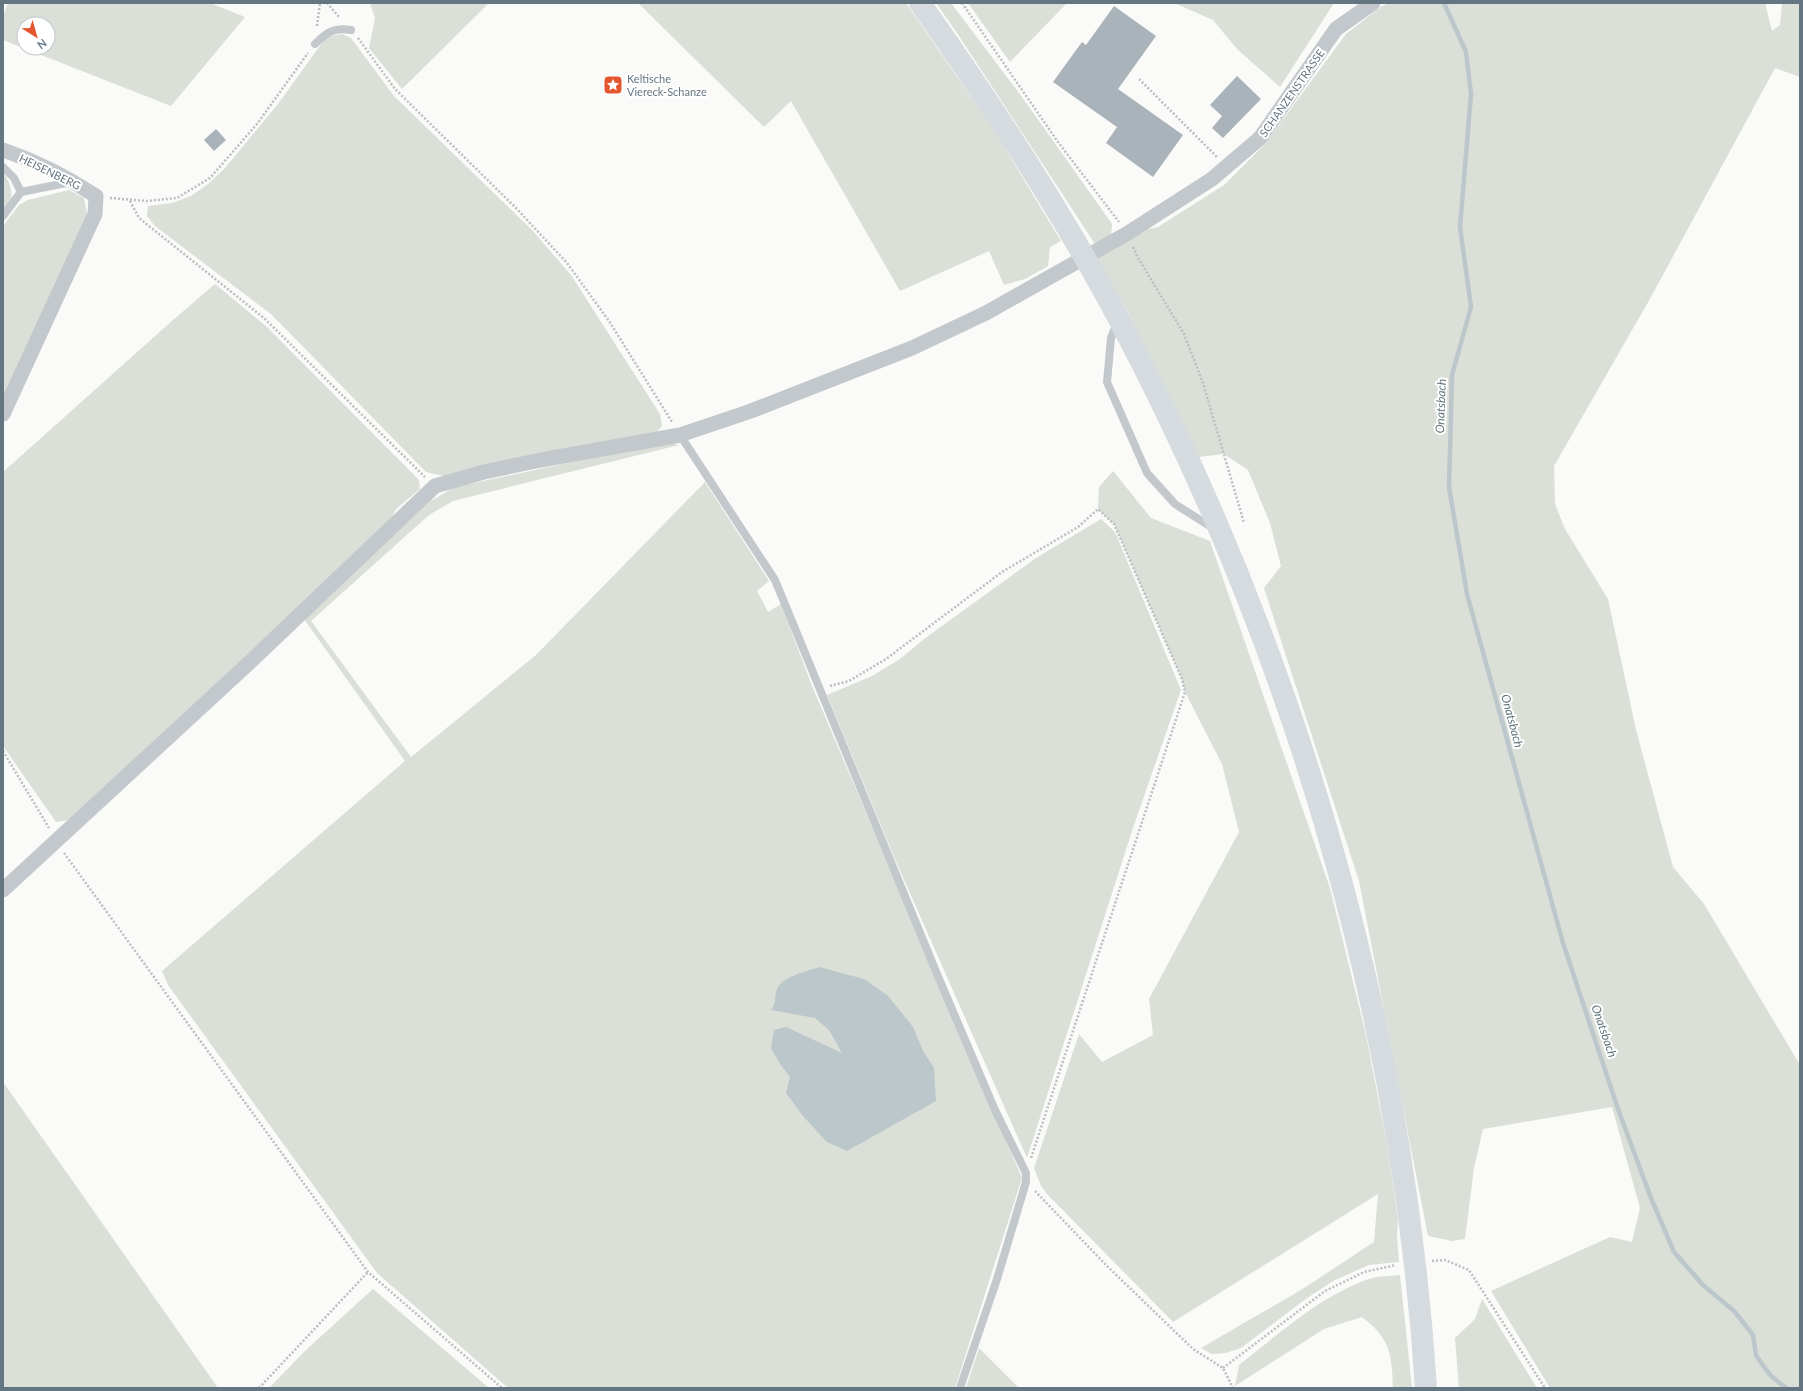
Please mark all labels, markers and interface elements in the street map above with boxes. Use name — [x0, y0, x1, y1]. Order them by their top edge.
north arrow — [16, 16, 56, 56]
text: N — [35, 37, 50, 52]
street label: SCHANZENSTRASSE — [1256, 46, 1327, 139]
place label: Keltische Viereck-Schanze — [627, 72, 707, 98]
place icon: Keltische Viereck-Schanze — [602, 74, 624, 96]
street label: HEISENBERG — [17, 151, 83, 192]
water label: Onatsbach — [1432, 378, 1449, 434]
water label: Onatsbach — [1498, 693, 1527, 749]
water label: Onatsbach — [1588, 1003, 1620, 1059]

